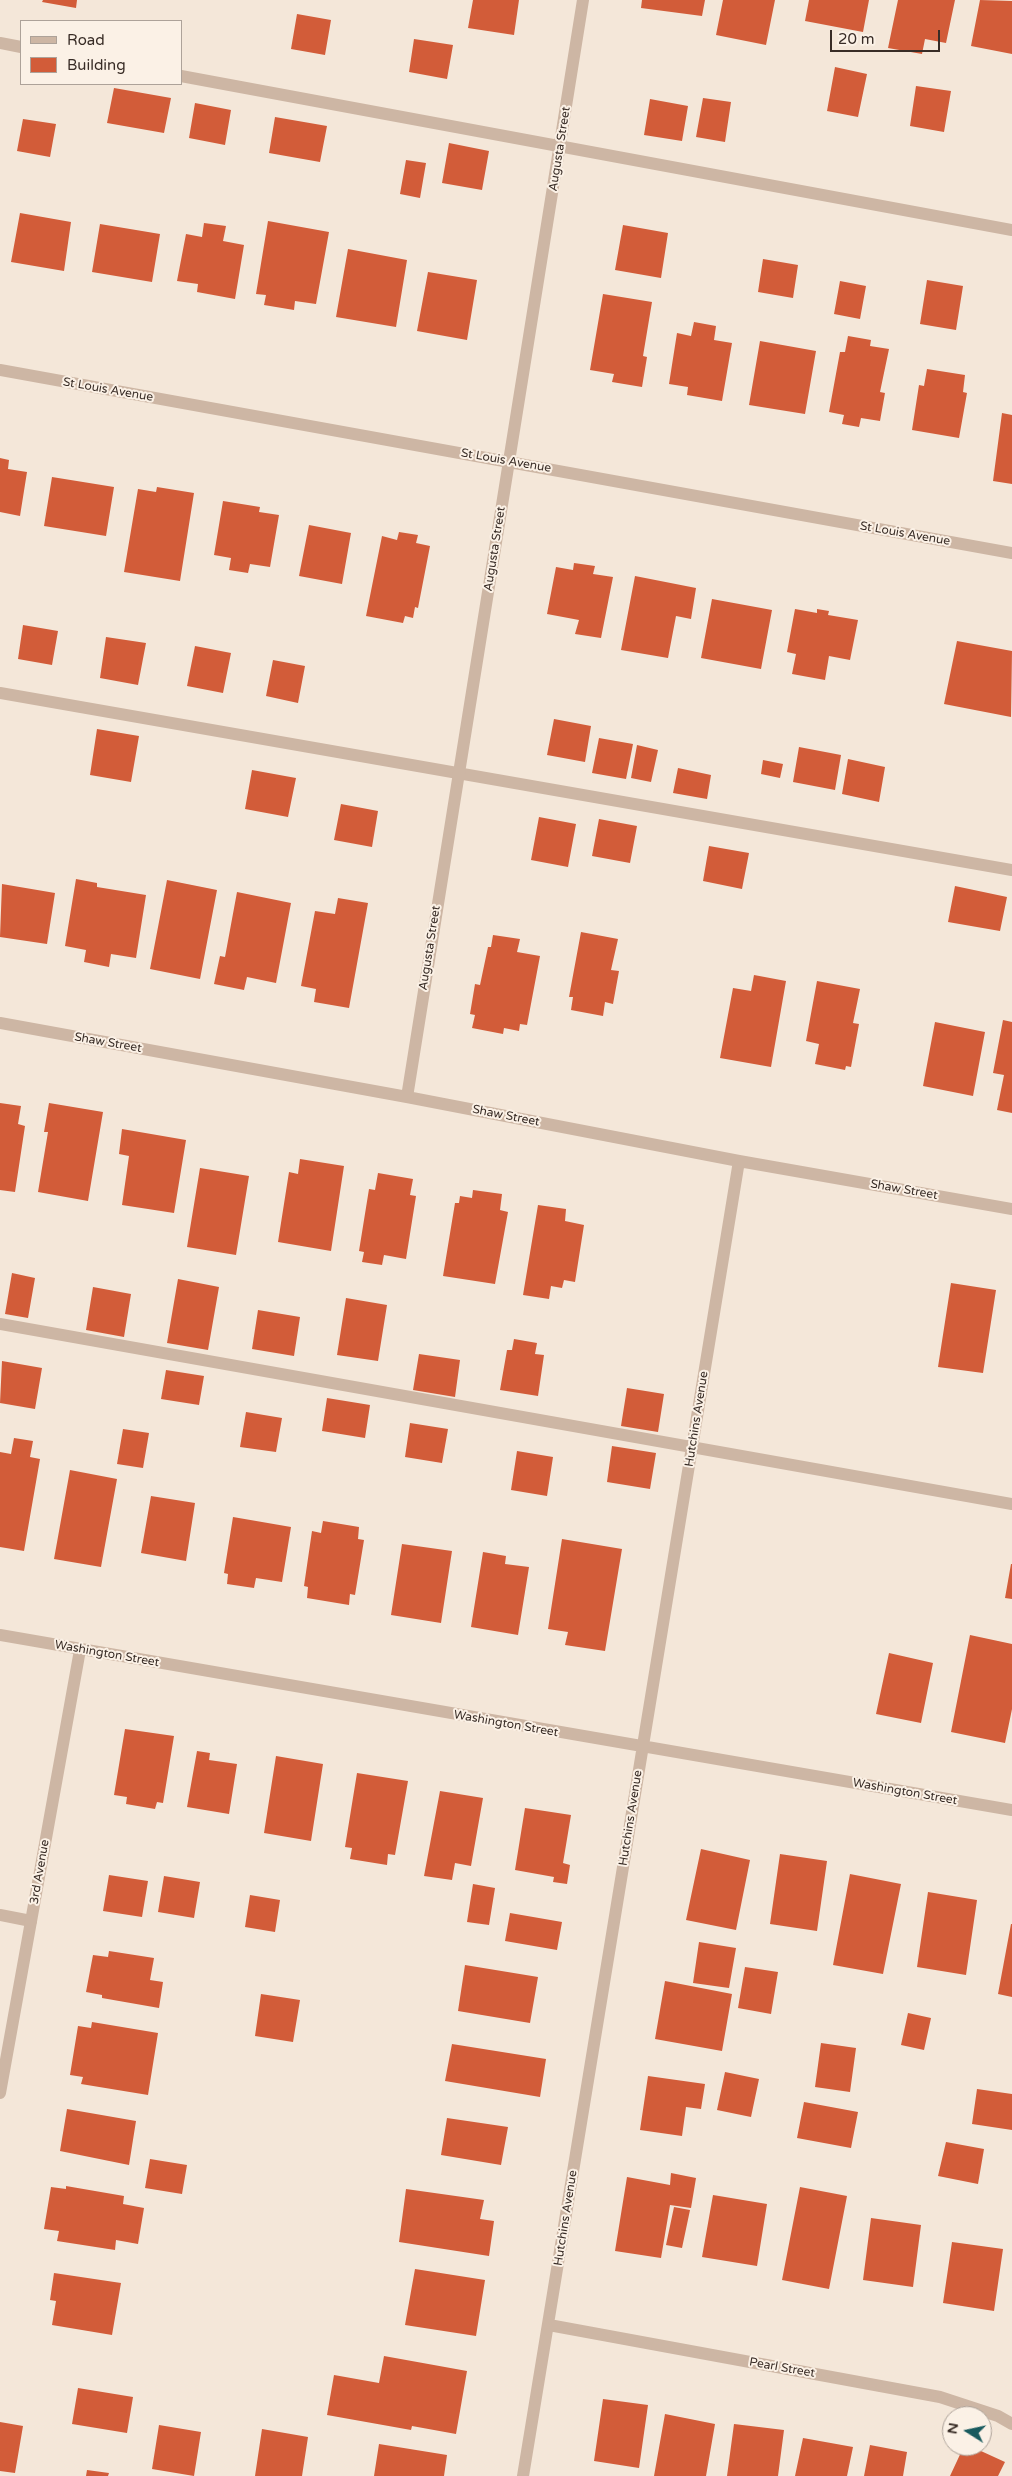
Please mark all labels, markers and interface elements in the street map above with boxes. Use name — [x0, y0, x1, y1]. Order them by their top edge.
legend — [20, 20, 182, 85]
scale bar — [832, 20, 942, 52]
text: 20 m — [838, 30, 875, 48]
text: Road — [67, 31, 105, 49]
text: Building — [67, 56, 126, 74]
street label: Augusta Street — [546, 106, 574, 192]
street label: St Louis Avenue — [62, 375, 154, 405]
street label: St Louis Avenue — [460, 446, 552, 476]
street label: Augusta Street — [481, 506, 509, 592]
street label: St Louis Avenue — [859, 519, 951, 549]
street label: Augusta Street — [416, 905, 444, 991]
street label: Shaw Street — [73, 1030, 143, 1056]
street label: Shaw Street — [471, 1102, 541, 1130]
street label: Shaw Street — [869, 1177, 939, 1203]
street label: Hutchins Avenue — [682, 1370, 712, 1468]
street label: Washington Street — [54, 1638, 160, 1670]
street label: Washington Street — [453, 1708, 559, 1740]
street label: Hutchins Avenue — [616, 1769, 646, 1867]
street label: Washington Street — [852, 1776, 958, 1808]
street label: 3rd Avenue — [27, 1838, 53, 1906]
street label: Hutchins Avenue — [551, 2169, 581, 2267]
street label: Pearl Street — [748, 2355, 816, 2381]
north arrow — [942, 2406, 992, 2456]
text: N — [943, 2421, 962, 2435]

